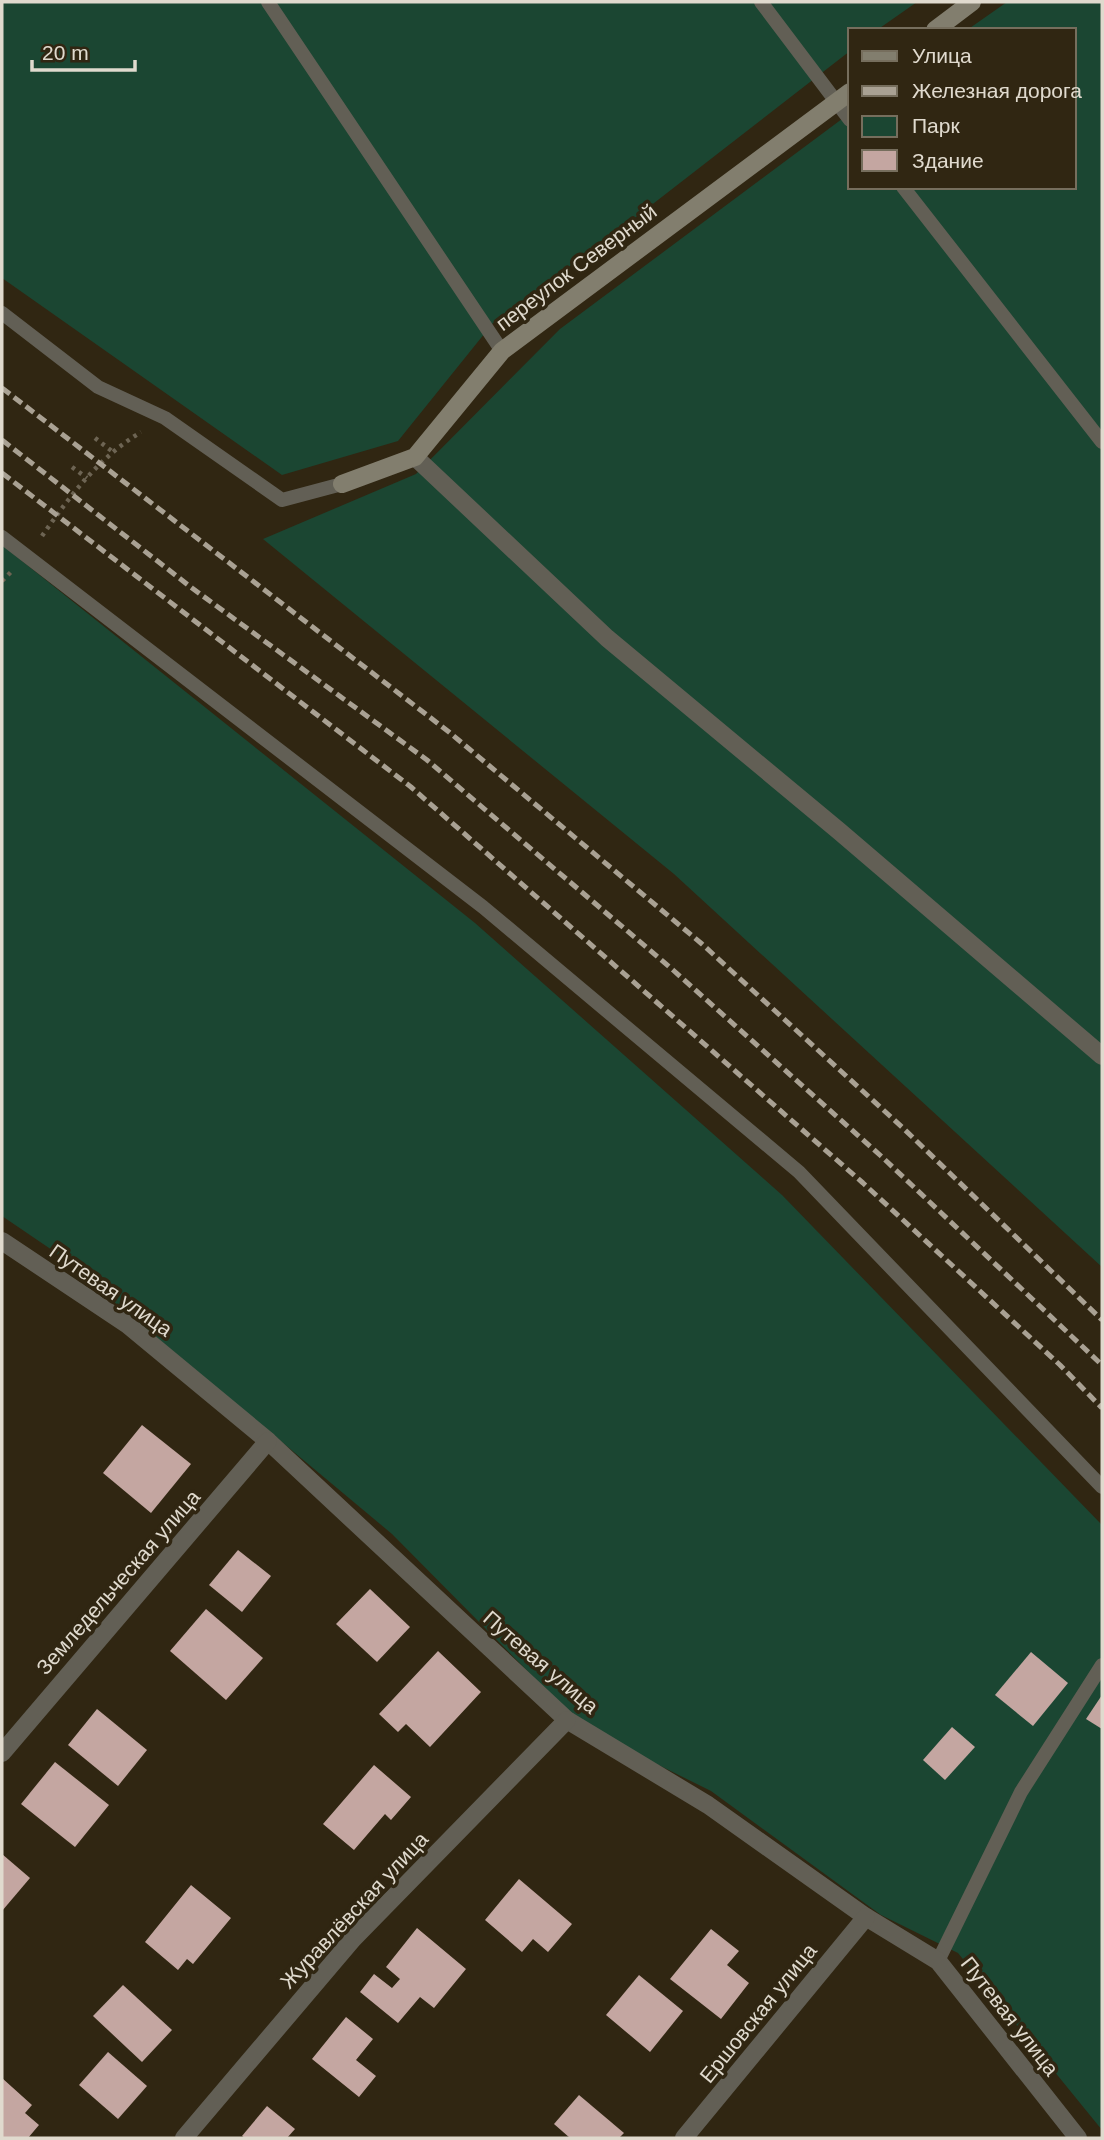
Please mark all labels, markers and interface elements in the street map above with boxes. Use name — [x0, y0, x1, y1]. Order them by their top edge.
scale bar — [32, 28, 135, 72]
legend — [848, 28, 1076, 189]
text: 20 m — [42, 41, 89, 64]
text: Улица — [912, 44, 972, 67]
text: Железная дорога — [912, 79, 1082, 102]
text: Парк — [912, 114, 960, 137]
text: Здание — [912, 149, 984, 172]
street label: переулок Северный — [491, 199, 661, 335]
street label: Путевая улица — [45, 1239, 177, 1341]
street label: Земледельческая улица — [32, 1485, 205, 1679]
street label: Путевая улица — [479, 1606, 603, 1718]
street label: Журавлёвская улица — [276, 1827, 433, 1993]
street label: Ершовская улица — [695, 1939, 821, 2087]
street label: Путевая улица — [957, 1952, 1064, 2080]

